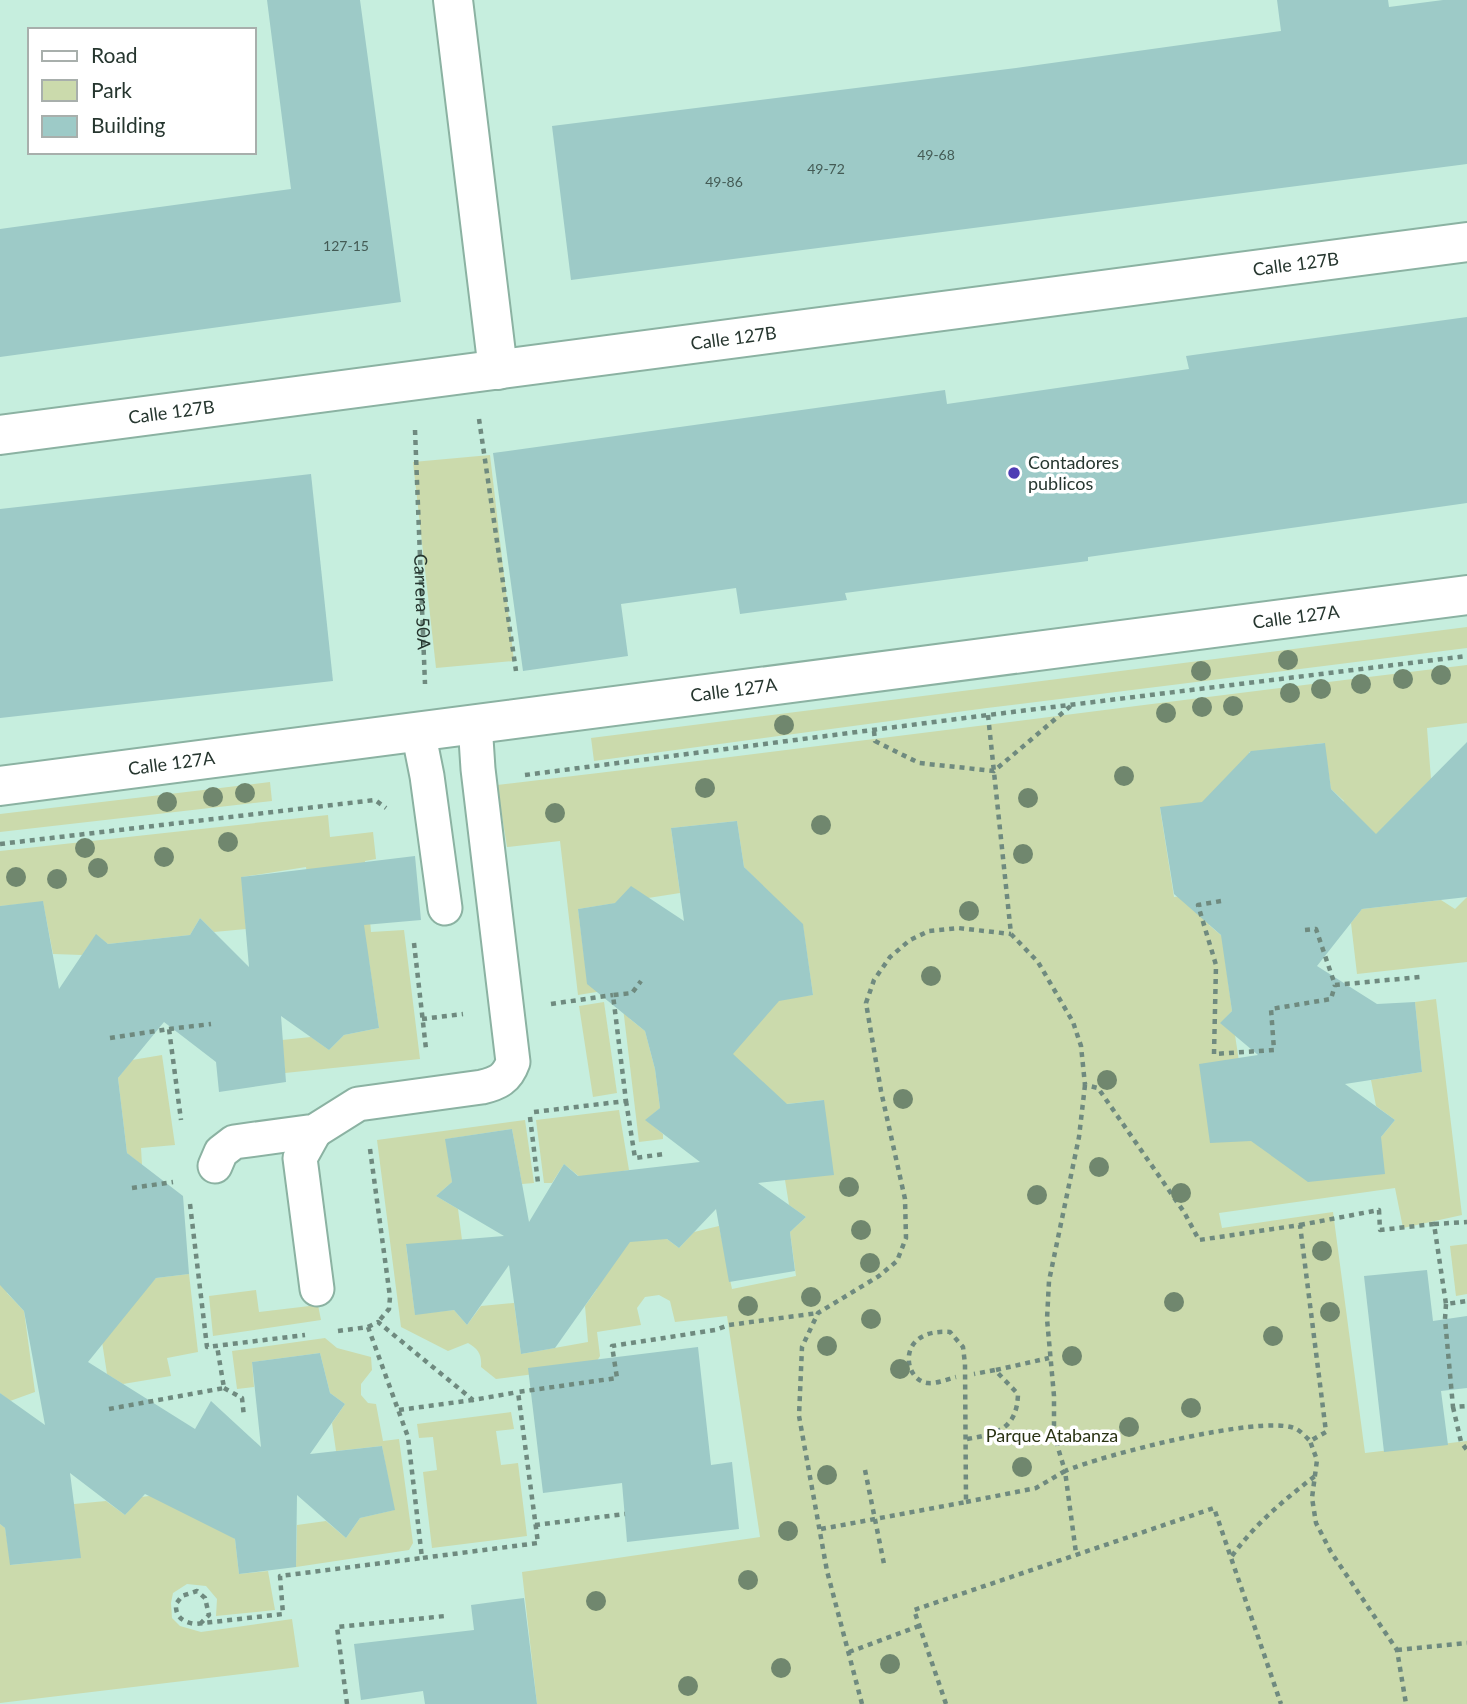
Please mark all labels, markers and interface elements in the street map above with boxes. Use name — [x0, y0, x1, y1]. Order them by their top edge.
legend — [28, 28, 256, 154]
text: Road — [91, 42, 138, 67]
text: Park — [91, 77, 132, 102]
text: Building — [91, 112, 166, 137]
house number: 49-68 — [917, 146, 955, 163]
house number: 49-72 — [807, 160, 845, 177]
house number: 49-86 — [705, 173, 743, 190]
house number: 127-15 — [323, 237, 369, 254]
street label: Calle 127B — [1251, 247, 1340, 280]
street label: Calle 127B — [689, 321, 778, 354]
street label: Calle 127B — [127, 395, 216, 428]
place label: Contadores publicos — [1028, 451, 1119, 494]
marker: Contadores publicos — [1006, 465, 1022, 481]
street label: Carrera 50A — [410, 553, 436, 651]
street label: Calle 127A — [1251, 600, 1341, 633]
street label: Calle 127A — [689, 673, 779, 706]
street label: Calle 127A — [127, 746, 217, 779]
park label: Parque Atabanza — [986, 1424, 1118, 1446]

